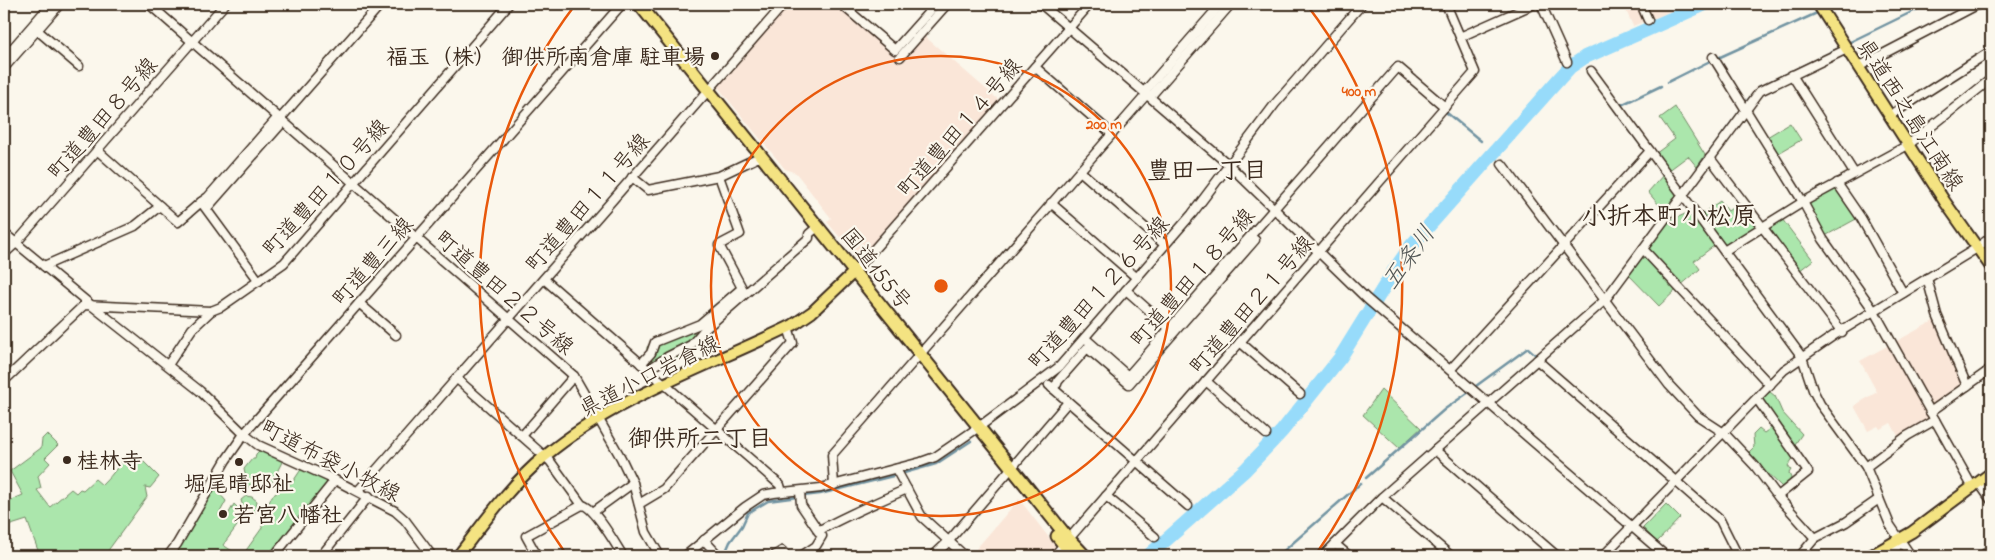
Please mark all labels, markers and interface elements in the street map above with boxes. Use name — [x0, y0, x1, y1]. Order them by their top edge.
street label: 県道西之島江南線 — [1847, 33, 1970, 198]
place label: 福玉（株） 御供所南倉庫 駐車場 — [386, 43, 705, 75]
marker: 福玉（株） 御供所南倉庫 駐車場 — [709, 50, 721, 62]
street label: 町道豊田８号線 — [42, 51, 167, 189]
street label: 町道豊田１４号線 — [891, 52, 1031, 206]
text: 400 m — [1341, 81, 1377, 103]
street label: 町道豊田１０号線 — [256, 113, 398, 265]
text: 200 m — [1085, 114, 1122, 136]
street label: 町道豊田１１号線 — [519, 127, 659, 281]
district label: 豊田一丁目 — [1147, 155, 1267, 190]
district label: 小折本町小松原 — [1581, 200, 1757, 236]
street label: 町道豊田１８号線 — [1124, 202, 1264, 356]
street label: 町道豊田１２６号線 — [1022, 210, 1178, 378]
street label: 町道豊三線 — [326, 211, 422, 315]
water label: 五条川 — [1375, 219, 1445, 298]
street label: 国道155号 — [831, 222, 918, 318]
street label: 町道豊田２２号線 — [426, 224, 580, 364]
street label: 町道豊田２１号線 — [1183, 229, 1323, 383]
centre of rings — [932, 277, 950, 295]
street label: 県道小口岩倉線 — [574, 328, 726, 427]
street label: 町道布袋小牧線 — [254, 413, 406, 512]
district label: 御供所二丁目 — [628, 423, 772, 458]
place label: 桂林寺 — [77, 447, 143, 479]
marker: 桂林寺 — [61, 454, 73, 466]
marker: 堀尾晴邸祉 — [233, 456, 245, 468]
place label: 堀尾晴邸祉 — [184, 470, 294, 502]
place label: 若宮八幡社 — [233, 501, 343, 533]
marker: 若宮八幡社 — [217, 508, 229, 520]

